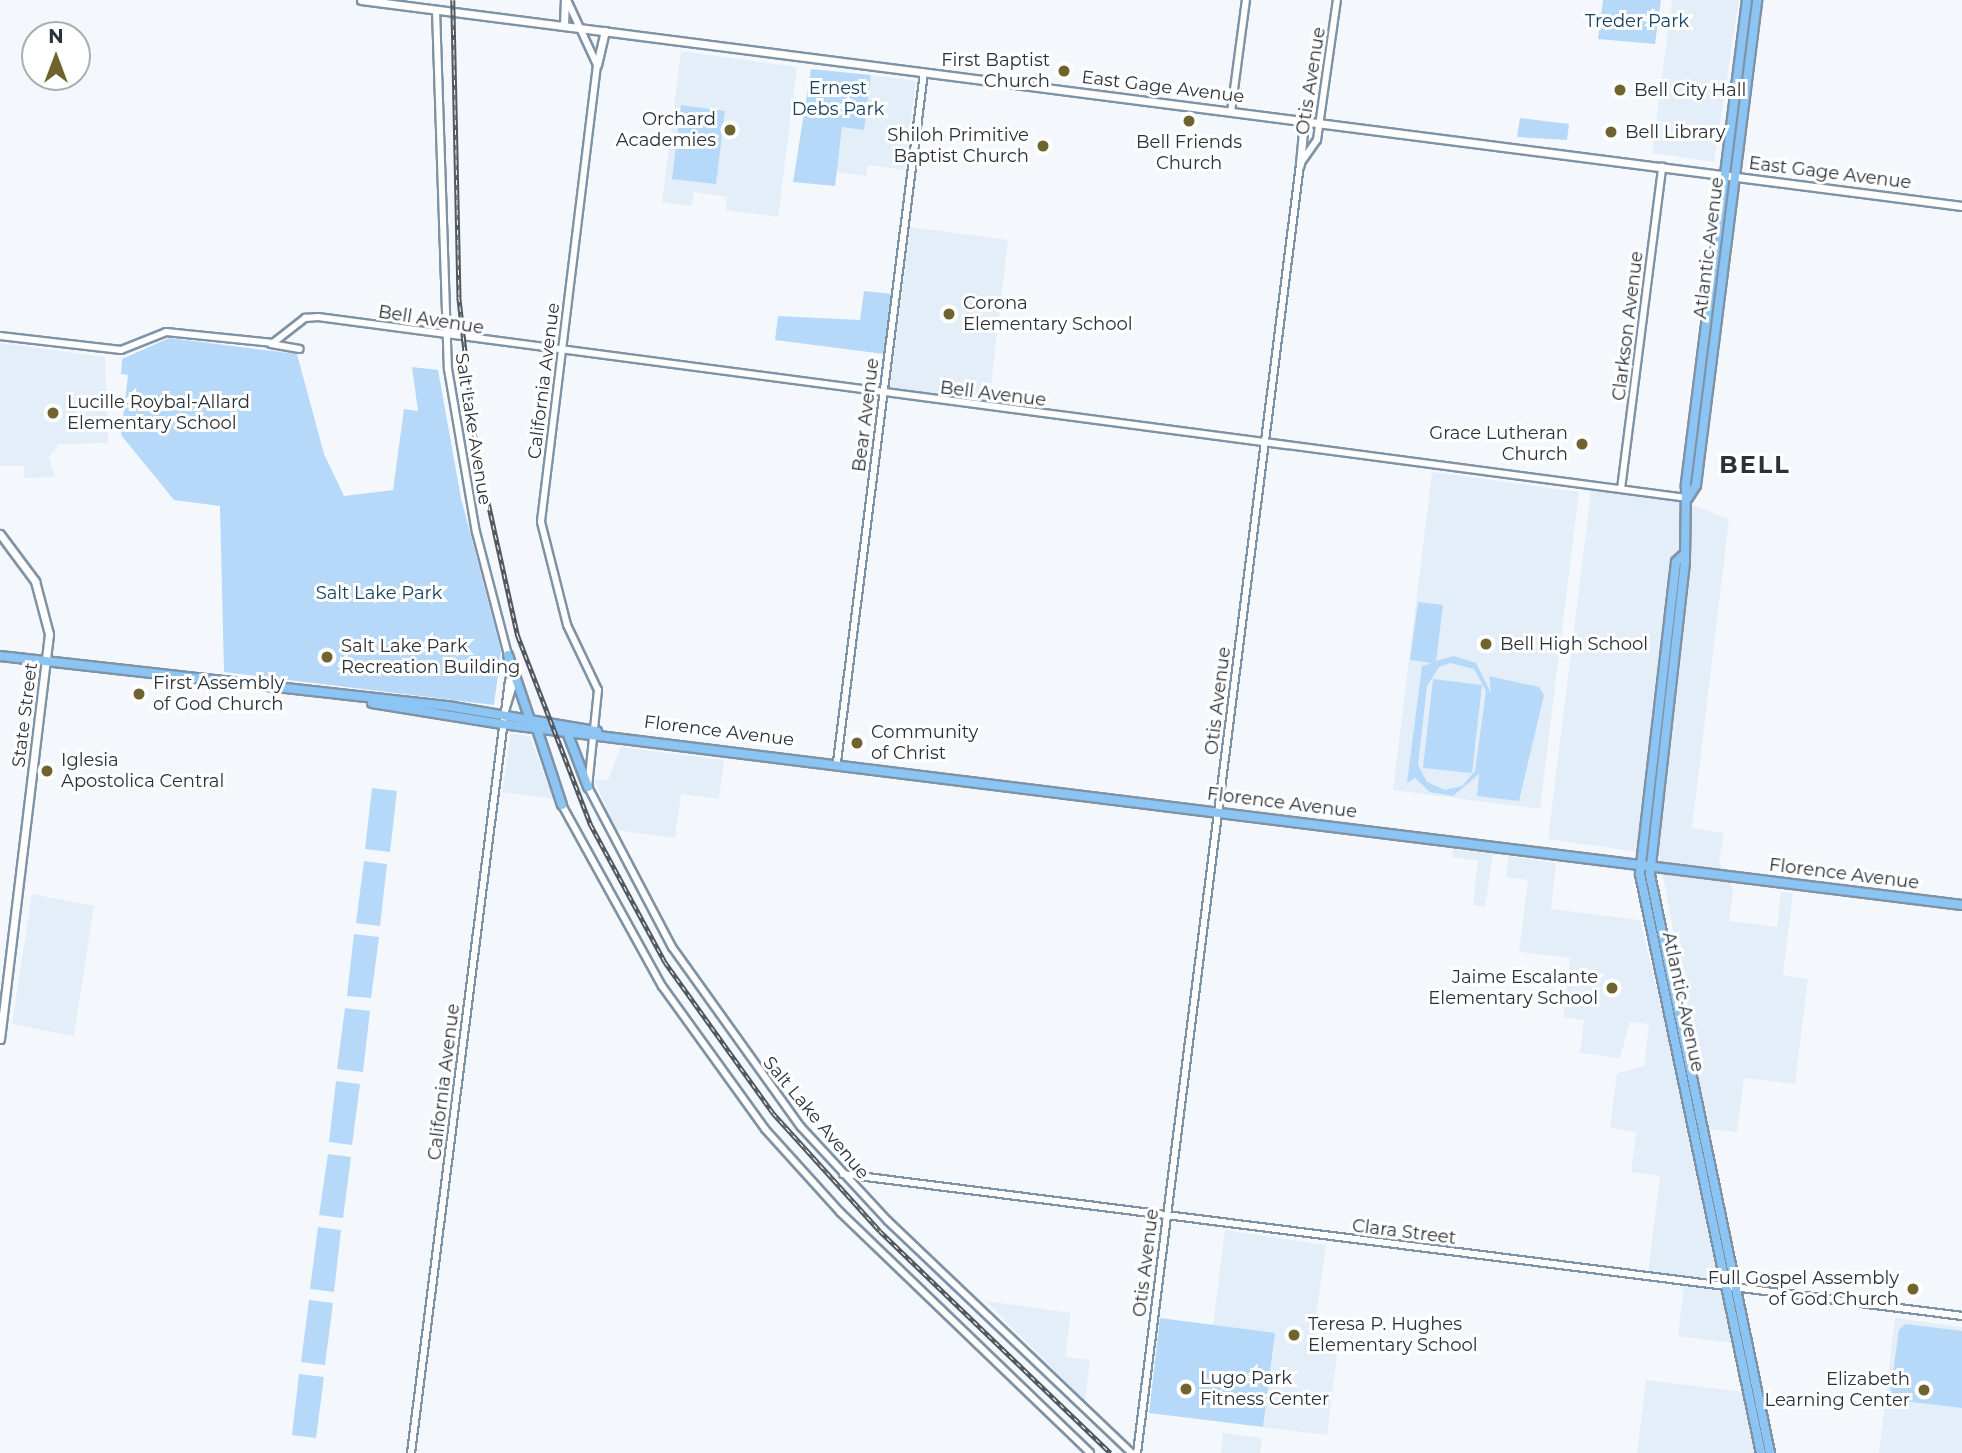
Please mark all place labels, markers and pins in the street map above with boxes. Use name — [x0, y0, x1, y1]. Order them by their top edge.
place label: First Baptist Church — [941, 50, 1050, 92]
marker: First Baptist Church — [1056, 63, 1072, 79]
place label: Bell City Hall — [1634, 79, 1746, 101]
marker: Bell City Hall — [1612, 82, 1628, 98]
place label: Orchard Academies — [616, 109, 716, 152]
marker: Bell Friends Church — [1181, 113, 1197, 129]
place label: Bell Library — [1625, 121, 1725, 143]
marker: Orchard Academies — [722, 122, 738, 138]
marker: Bell Library — [1603, 124, 1619, 140]
place label: Shiloh Primitive Baptist Church — [887, 125, 1029, 168]
place label: Bell Friends Church — [1136, 132, 1242, 174]
marker: Shiloh Primitive Baptist Church — [1035, 138, 1051, 154]
place label: Corona Elementary School — [963, 293, 1133, 336]
marker: Corona Elementary School — [941, 306, 957, 322]
place label: Lucille Roybal-Allard Elementary School — [67, 392, 250, 434]
marker: Lucille Roybal-Allard Elementary School — [45, 405, 61, 421]
place label: Grace Lutheran Church — [1429, 423, 1568, 466]
marker: Grace Lutheran Church — [1574, 436, 1590, 452]
place label: Bell High School — [1500, 633, 1648, 655]
place label: Salt Lake Park Recreation Building — [341, 636, 520, 678]
marker: Bell High School — [1478, 636, 1494, 652]
marker: Salt Lake Park Recreation Building — [319, 649, 335, 665]
place label: First Assembly of God Church — [153, 673, 284, 716]
marker: First Assembly of God Church — [131, 686, 147, 702]
place label: Community of Christ — [871, 722, 978, 764]
marker: Community of Christ — [849, 735, 865, 751]
place label: Iglesia Apostolica Central — [61, 750, 224, 792]
marker: Iglesia Apostolica Central — [39, 763, 55, 779]
place label: Jaime Escalante Elementary School — [1428, 967, 1598, 1010]
marker: Jaime Escalante Elementary School — [1604, 980, 1620, 996]
place label: Full Gospel Assembly of God Church — [1708, 1268, 1899, 1310]
marker: Full Gospel Assembly of God Church — [1905, 1281, 1921, 1297]
place label: Teresa P. Hughes Elementary School — [1308, 1314, 1478, 1356]
marker: Teresa P. Hughes Elementary School — [1286, 1327, 1302, 1343]
place label: Lugo Park Fitness Center — [1200, 1368, 1329, 1410]
place label: Elizabeth Learning Center — [1765, 1369, 1910, 1412]
marker: Lugo Park Fitness Center — [1178, 1381, 1194, 1397]
marker: Elizabeth Learning Center — [1916, 1382, 1932, 1398]

